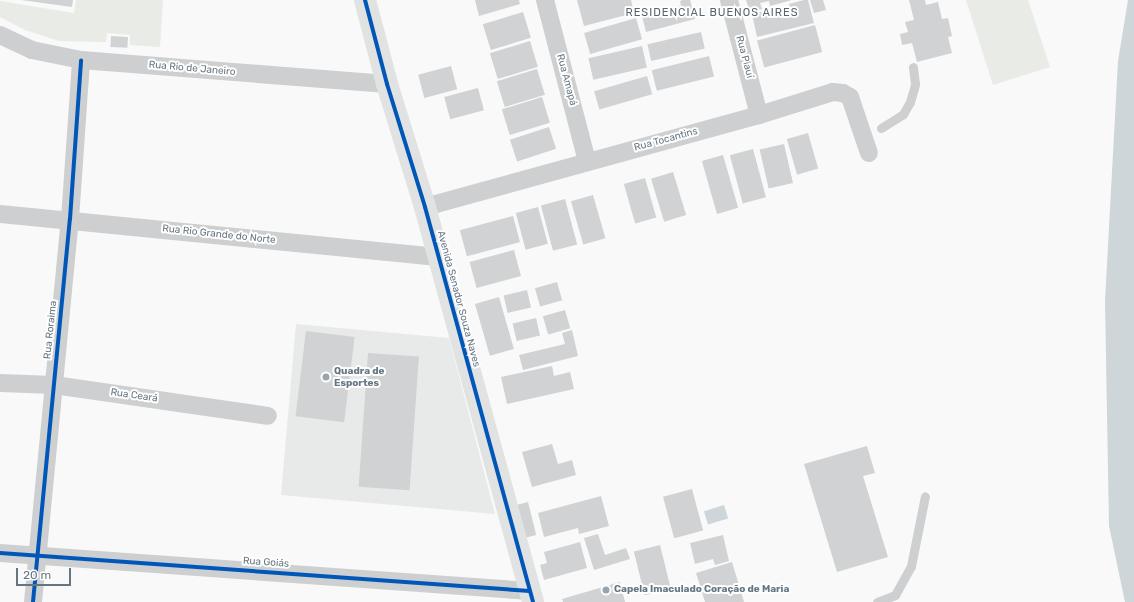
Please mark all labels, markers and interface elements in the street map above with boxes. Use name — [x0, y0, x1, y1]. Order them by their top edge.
district label: RESIDENCIAL BUENOS AIRES — [625, 6, 799, 20]
street label: Rua Piauí — [733, 35, 755, 79]
street label: Rua Amapá — [553, 53, 579, 107]
street label: Rua Rio de Janeiro — [148, 59, 236, 79]
street label: Rua Tocantins — [633, 126, 699, 154]
street label: Rua Rio Grande do Norte — [162, 223, 276, 247]
street label: Avenida Senador Souza Naves — [434, 230, 482, 368]
street label: Rua Roraima — [42, 300, 60, 360]
place label: Quadra de Esportes — [334, 365, 384, 388]
marker: Quadra de Esportes — [321, 372, 331, 382]
street label: Rua Ceará — [110, 387, 158, 405]
street label: Rua Goiás — [243, 555, 289, 571]
scale bar — [18, 560, 73, 586]
text: 20 m — [23, 568, 51, 582]
place label: Capela Imaculado Coração de Maria — [614, 584, 789, 596]
marker: Capela Imaculado Coração de Maria — [601, 585, 611, 595]

